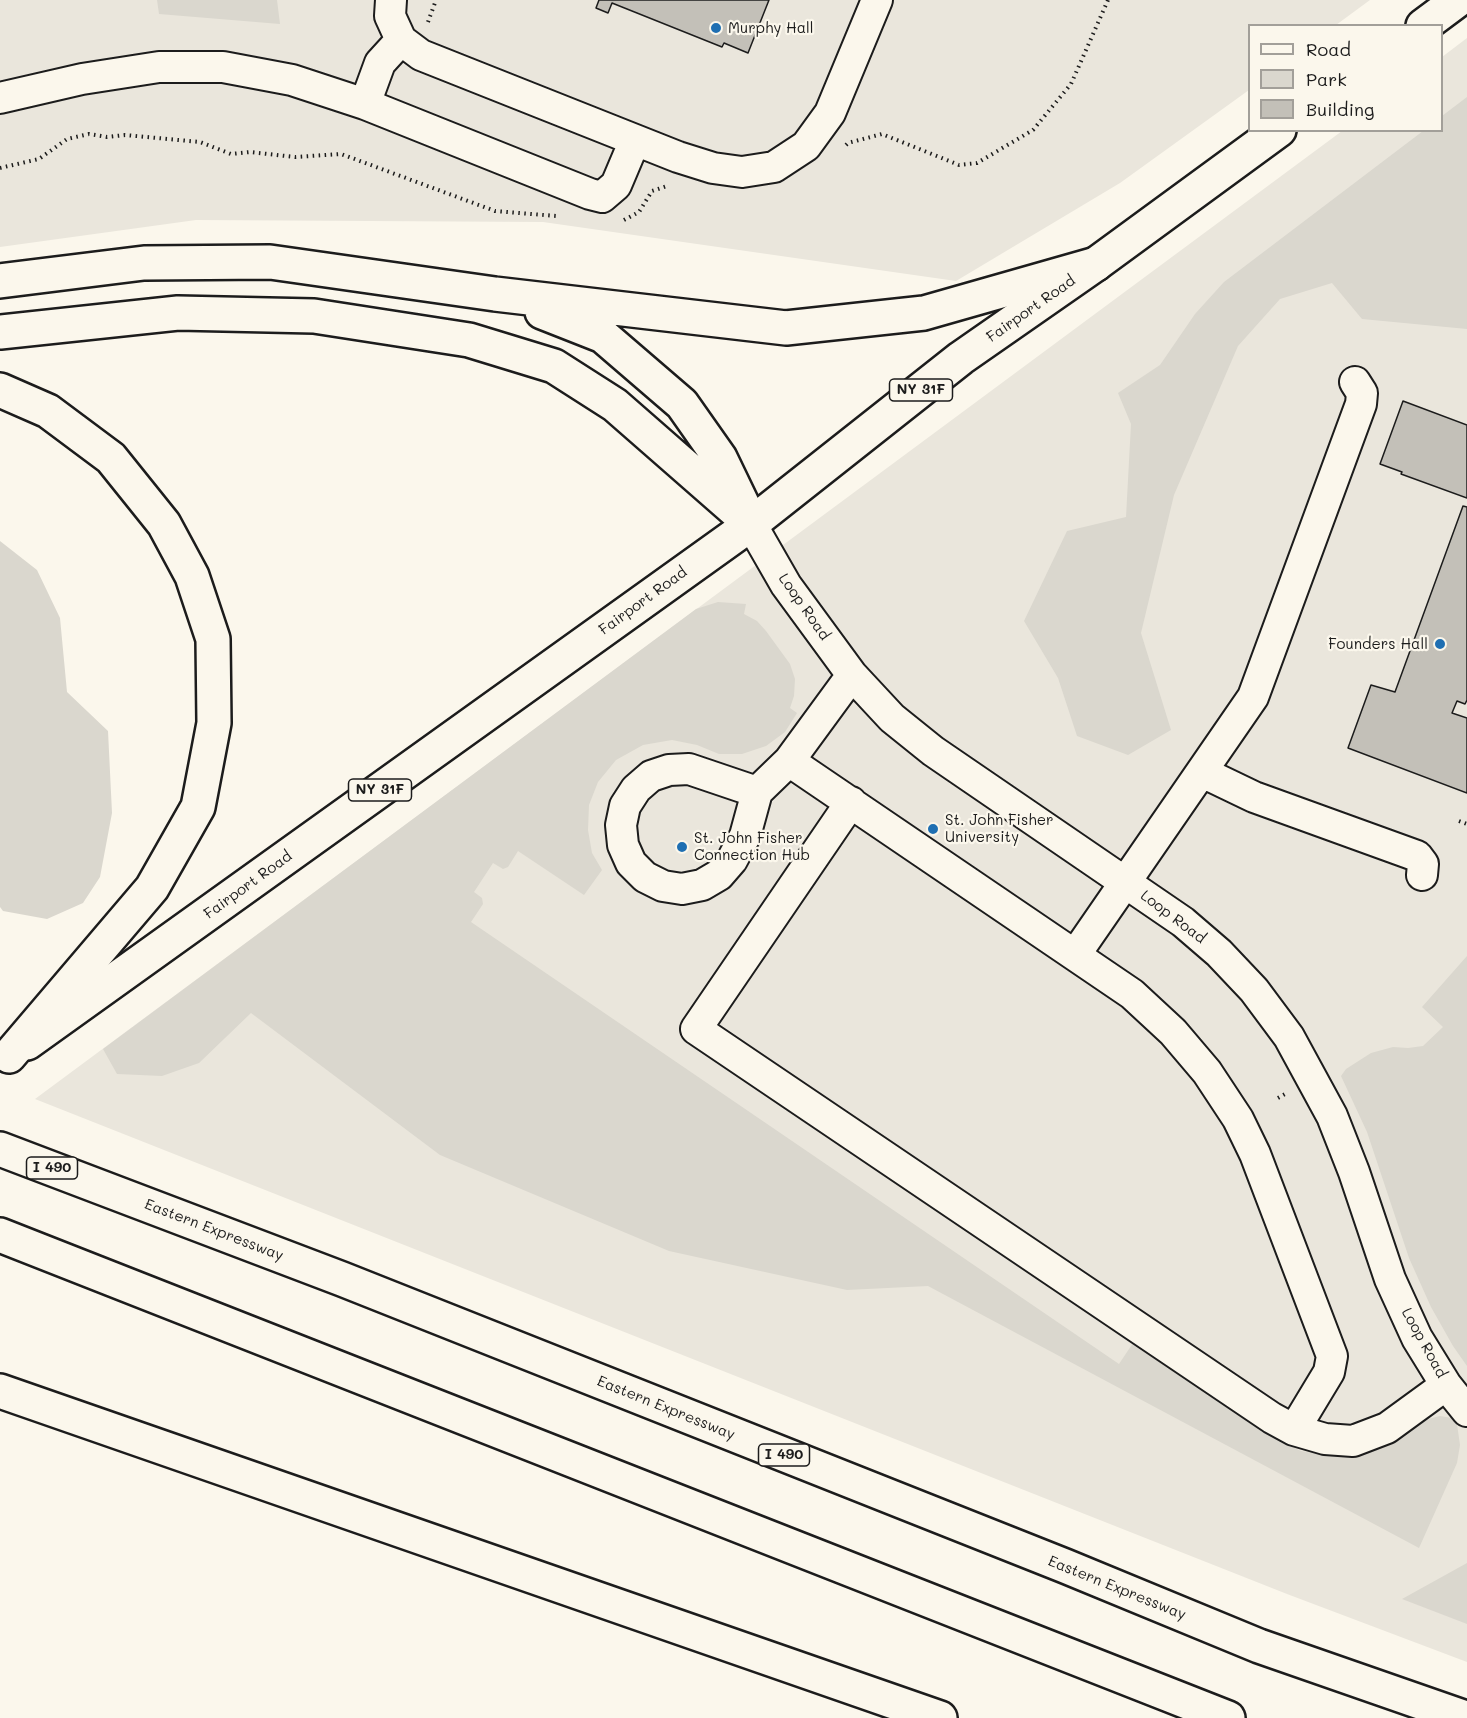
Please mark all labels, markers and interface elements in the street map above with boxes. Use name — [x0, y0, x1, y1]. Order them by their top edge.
place label: Murphy Hall — [728, 19, 814, 37]
marker: Murphy Hall — [709, 21, 723, 35]
legend — [1248, 24, 1443, 132]
text: Road — [1306, 37, 1351, 61]
text: Park — [1306, 67, 1347, 91]
text: Building — [1306, 97, 1374, 121]
street label: Fairport Road — [983, 272, 1079, 346]
road number: NY 31F — [890, 379, 952, 401]
street label: Fairport Road — [596, 563, 690, 639]
street label: Loop Road — [775, 570, 833, 644]
place label: Founders Hall — [1328, 635, 1428, 653]
marker: Founders Hall — [1433, 637, 1447, 651]
road number: NY 31F — [348, 779, 412, 801]
place label: St. John Fisher University — [945, 811, 1054, 846]
marker: St. John Fisher University — [926, 822, 940, 836]
place label: St. John Fisher Connection Hub — [694, 829, 810, 864]
marker: St. John Fisher Connection Hub — [675, 840, 689, 854]
street label: Fairport Road — [201, 847, 295, 923]
street label: Loop Road — [1137, 887, 1209, 947]
road number: I 490 — [26, 1157, 78, 1179]
street label: Eastern Expressway — [142, 1195, 286, 1265]
street label: Loop Road — [1397, 1305, 1451, 1381]
street label: Eastern Expressway — [594, 1372, 738, 1444]
road number: I 490 — [758, 1444, 810, 1466]
street label: Eastern Expressway — [1045, 1552, 1189, 1624]

